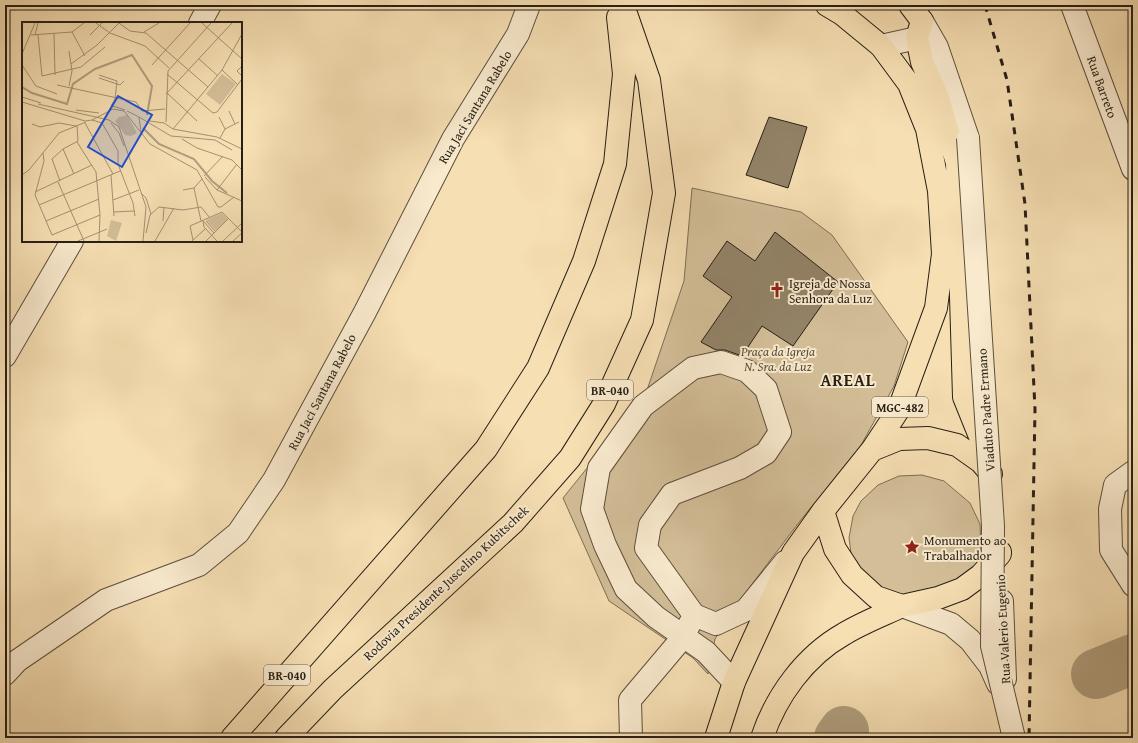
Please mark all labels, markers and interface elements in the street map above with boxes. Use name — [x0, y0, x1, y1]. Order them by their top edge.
inset map — [22, 22, 242, 242]
street label: Rua Jaci Santana Rabelo — [433, 46, 517, 167]
street label: Rua Barreto — [1082, 53, 1122, 121]
place label: Igreja de Nossa Senhora da Luz — [789, 274, 872, 308]
church icon: Igreja de Nossa Senhora da Luz — [768, 281, 786, 299]
street label: Rua Jaci Santana Rabelo — [283, 330, 361, 454]
park label: Praça da Igreja N. Sra. da Luz — [740, 342, 815, 376]
street label: Viaduto Padre Ermano — [972, 348, 1000, 472]
district label: AREAL — [820, 367, 876, 392]
road number: BR-040 — [587, 380, 633, 400]
road number: MGC-482 — [872, 397, 928, 417]
street label: Rodovia Presidente Juscelino Kubitschek — [359, 501, 533, 665]
place label: Monumento ao Trabalhador — [924, 531, 1007, 565]
place icon: Monumento ao Trabalhador — [903, 538, 921, 556]
street label: Rua Valerio Eugenio — [991, 574, 1015, 684]
road number: BR-040 — [264, 665, 310, 685]

